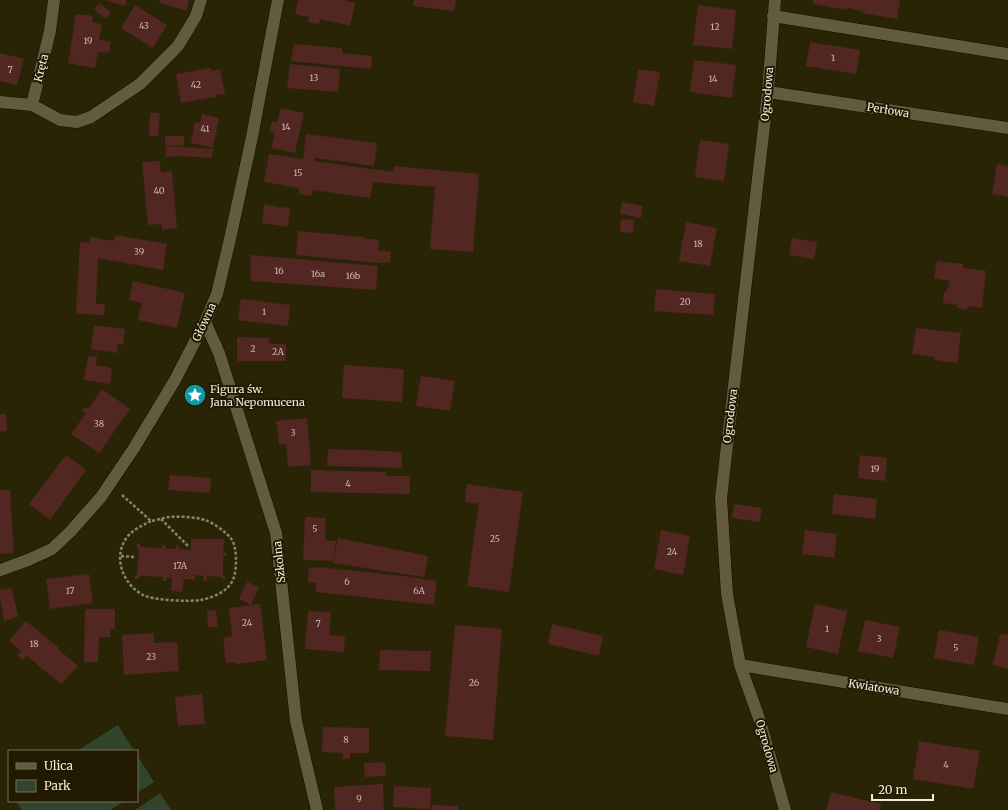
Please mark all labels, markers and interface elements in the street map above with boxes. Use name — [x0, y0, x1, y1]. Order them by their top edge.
house number: 43 — [139, 20, 149, 31]
house number: 12 — [710, 21, 720, 32]
house number: 19 — [83, 35, 93, 46]
street label: Kręta — [31, 52, 51, 84]
house number: 1 — [831, 52, 835, 63]
house number: 7 — [7, 64, 13, 75]
street label: Ogrodowa — [758, 66, 776, 122]
house number: 13 — [310, 72, 318, 83]
house number: 14 — [708, 73, 718, 84]
house number: 42 — [191, 79, 201, 90]
street label: Perłowa — [866, 100, 910, 120]
house number: 14 — [281, 121, 291, 132]
house number: 41 — [201, 123, 209, 134]
house number: 15 — [293, 167, 303, 178]
house number: 40 — [153, 185, 165, 196]
house number: 18 — [693, 238, 703, 249]
house number: 39 — [134, 246, 144, 257]
house number: 16 — [274, 265, 284, 276]
house number: 16a — [311, 268, 325, 279]
house number: 16b — [346, 270, 361, 281]
house number: 20 — [680, 296, 691, 307]
street label: Główna — [189, 300, 219, 343]
house number: 1 — [262, 306, 266, 317]
house number: 2 — [250, 343, 256, 354]
house number: 2A — [272, 346, 285, 357]
place icon: Figura św. Jana Nepomucena — [182, 382, 208, 408]
place label: Figura św. Jana Nepomucena — [209, 382, 305, 409]
street label: Ogrodowa — [720, 388, 740, 444]
house number: 38 — [94, 418, 104, 429]
house number: 3 — [290, 427, 296, 438]
house number: 19 — [870, 463, 880, 474]
house number: 4 — [345, 478, 351, 489]
house number: 5 — [312, 523, 318, 534]
house number: 25 — [490, 533, 500, 544]
street label: Szkolna — [270, 540, 288, 584]
house number: 24 — [667, 546, 678, 557]
house number: 17A — [173, 560, 188, 571]
house number: 6 — [344, 576, 350, 587]
house number: 17 — [66, 585, 74, 596]
house number: 6A — [413, 585, 426, 596]
house number: 24 — [242, 617, 253, 628]
house number: 7 — [315, 618, 321, 629]
house number: 1 — [825, 623, 829, 634]
house number: 3 — [876, 633, 882, 644]
house number: 18 — [29, 638, 39, 649]
house number: 5 — [953, 642, 959, 653]
house number: 23 — [146, 651, 156, 662]
street label: Kwiatowa — [847, 676, 901, 698]
house number: 26 — [469, 677, 480, 688]
street label: Ogrodowa — [753, 718, 781, 774]
house number: 8 — [343, 734, 349, 745]
legend — [8, 750, 138, 802]
text: Ulica — [44, 758, 73, 773]
house number: 4 — [943, 759, 949, 770]
scale bar — [872, 776, 933, 802]
text: Park — [44, 778, 71, 793]
text: 20 m — [878, 782, 907, 797]
house number: 9 — [356, 793, 362, 804]

